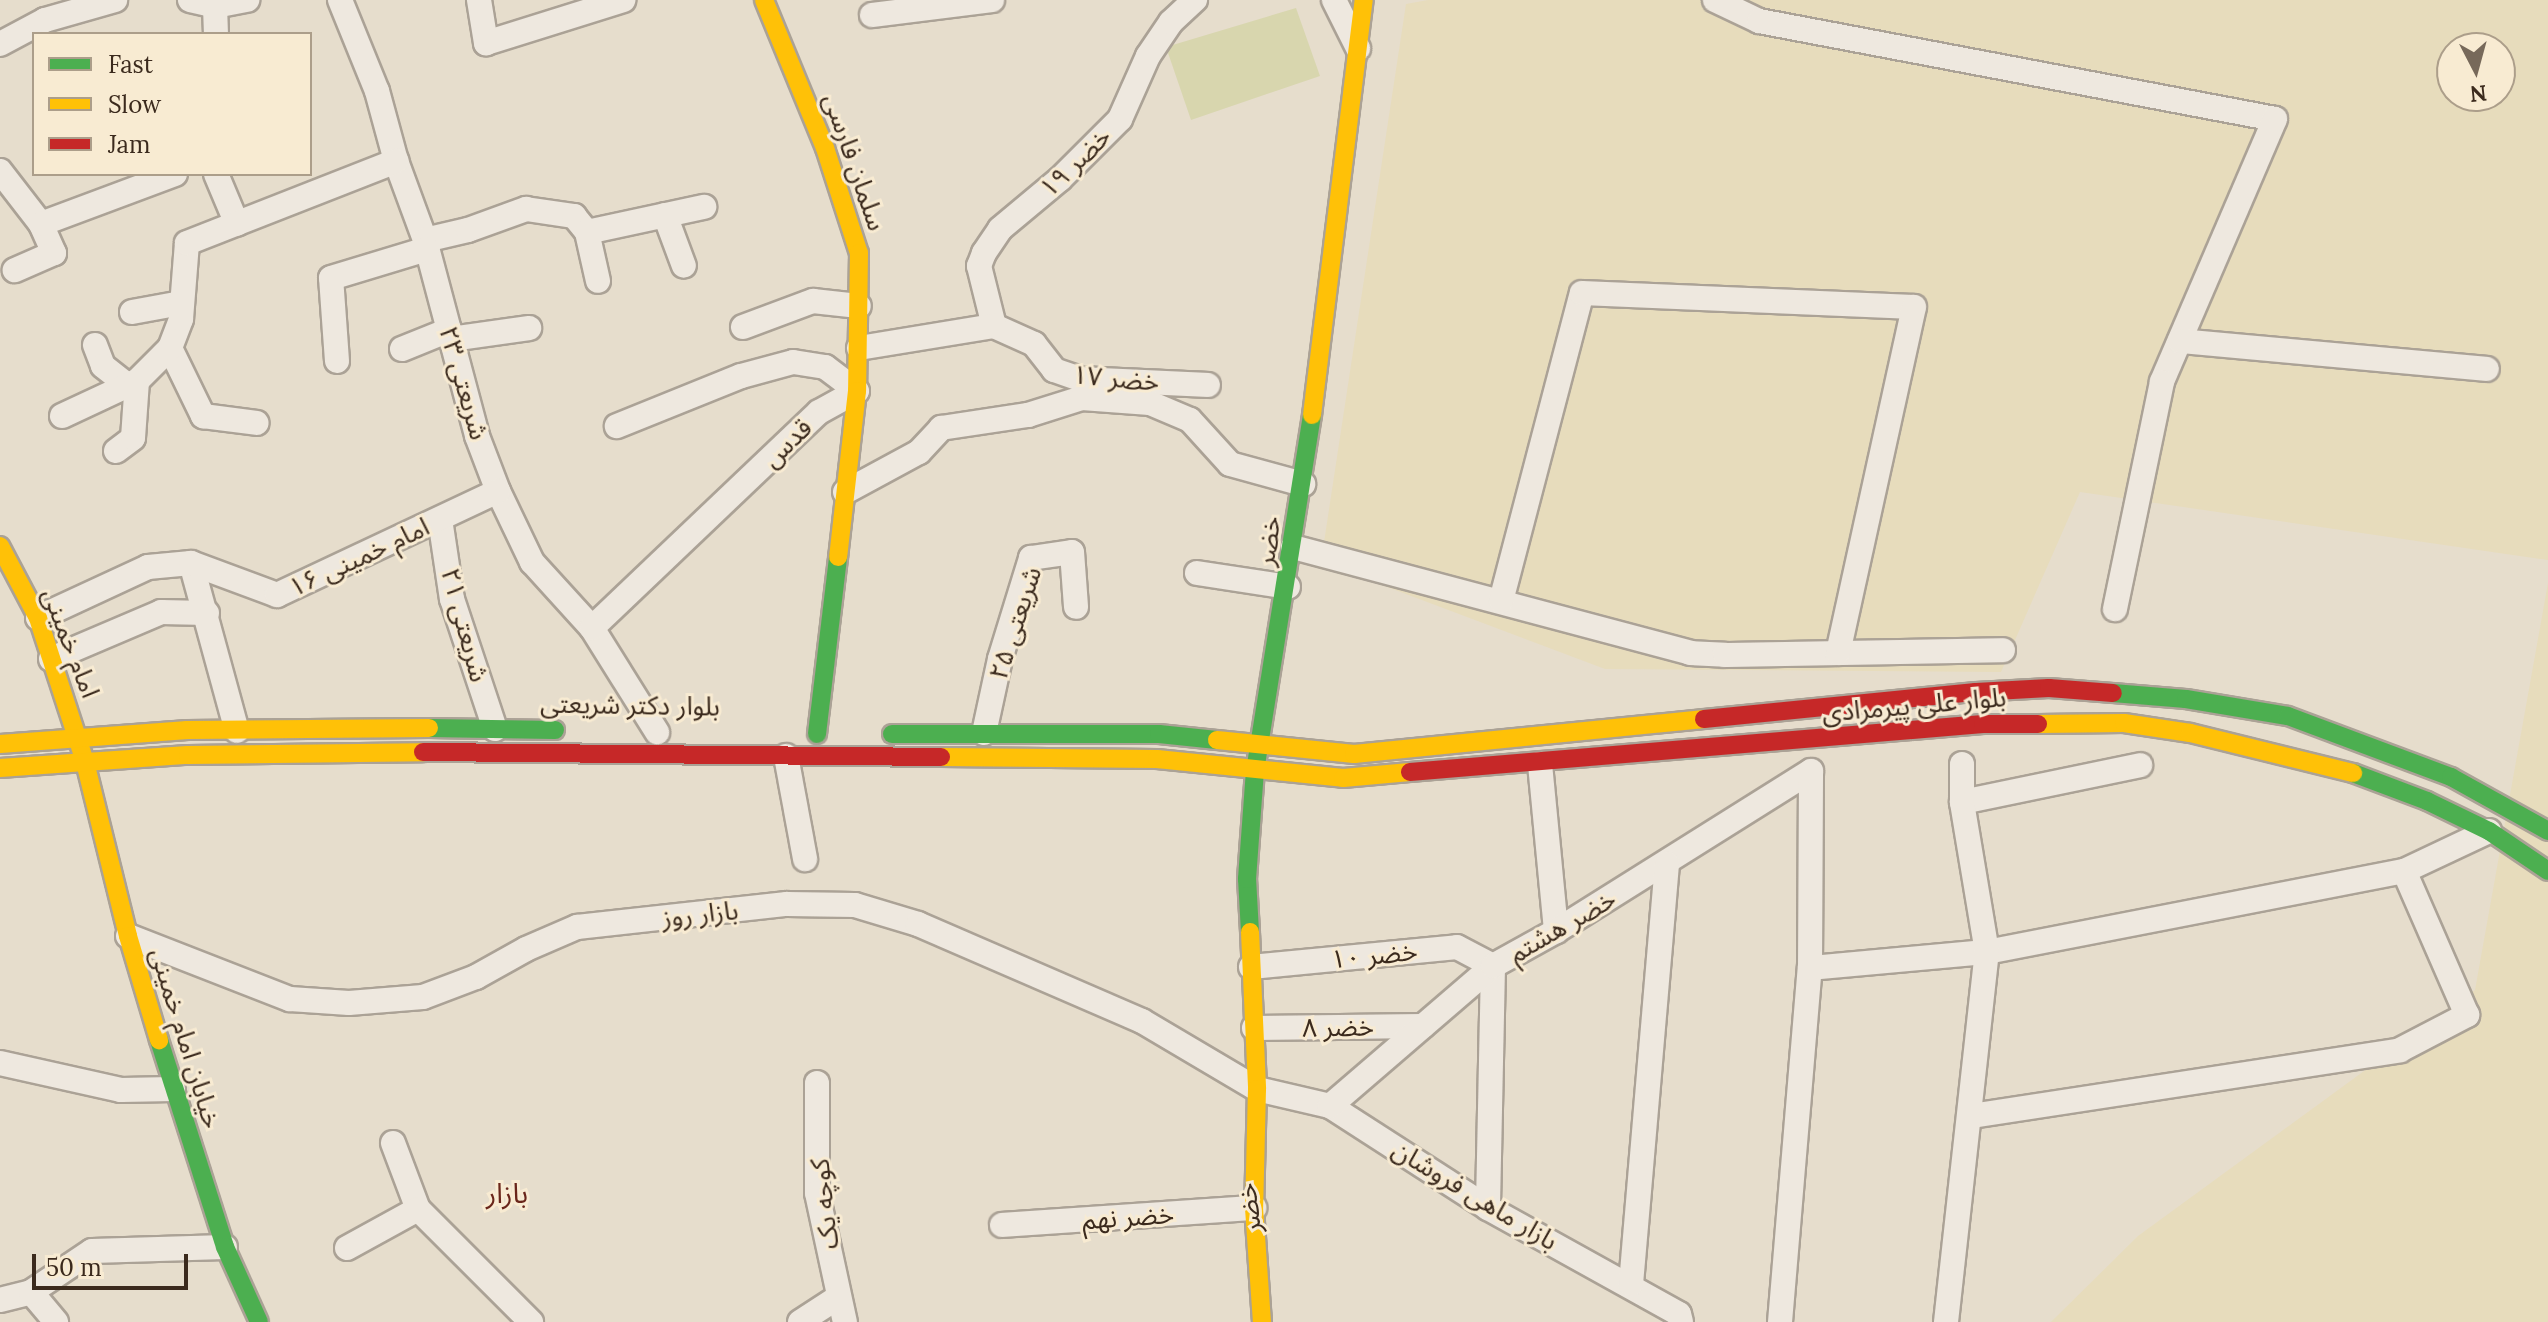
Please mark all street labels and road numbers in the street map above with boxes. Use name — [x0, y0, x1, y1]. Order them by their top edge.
street label: سلمان فارسی — [817, 89, 893, 235]
street label: خضر ۱۹ — [1033, 121, 1117, 203]
street label: شریعتی ۲۳ — [433, 323, 495, 443]
street label: خضر ۱۷ — [1071, 359, 1161, 397]
street label: قدس — [756, 412, 818, 474]
street label: امام خمینی ۱۶ — [284, 511, 434, 603]
street label: خضر — [1249, 514, 1287, 568]
street label: شریعتی ۲۵ — [982, 563, 1048, 683]
street label: شریعتی ۲۱ — [435, 565, 495, 685]
street label: امام خمینی — [36, 584, 106, 702]
street label: بلوار علی پیرمرادی — [1821, 681, 2007, 729]
street label: بلوار دکتر شریعتی — [540, 688, 720, 722]
street label: خضر هشتم — [1503, 883, 1621, 969]
street label: بازار روز — [660, 894, 740, 934]
street label: خضر ۱۰ — [1329, 935, 1419, 975]
street label: خیابان امام خمینی — [144, 944, 228, 1132]
street label: خضر ۸ — [1302, 1011, 1374, 1043]
street label: بازار ماهی فروشان — [1387, 1133, 1563, 1257]
street label: کوچه یک — [804, 1157, 844, 1251]
street label: خضر — [1230, 1181, 1268, 1235]
street label: خضر نهم — [1081, 1198, 1175, 1236]

